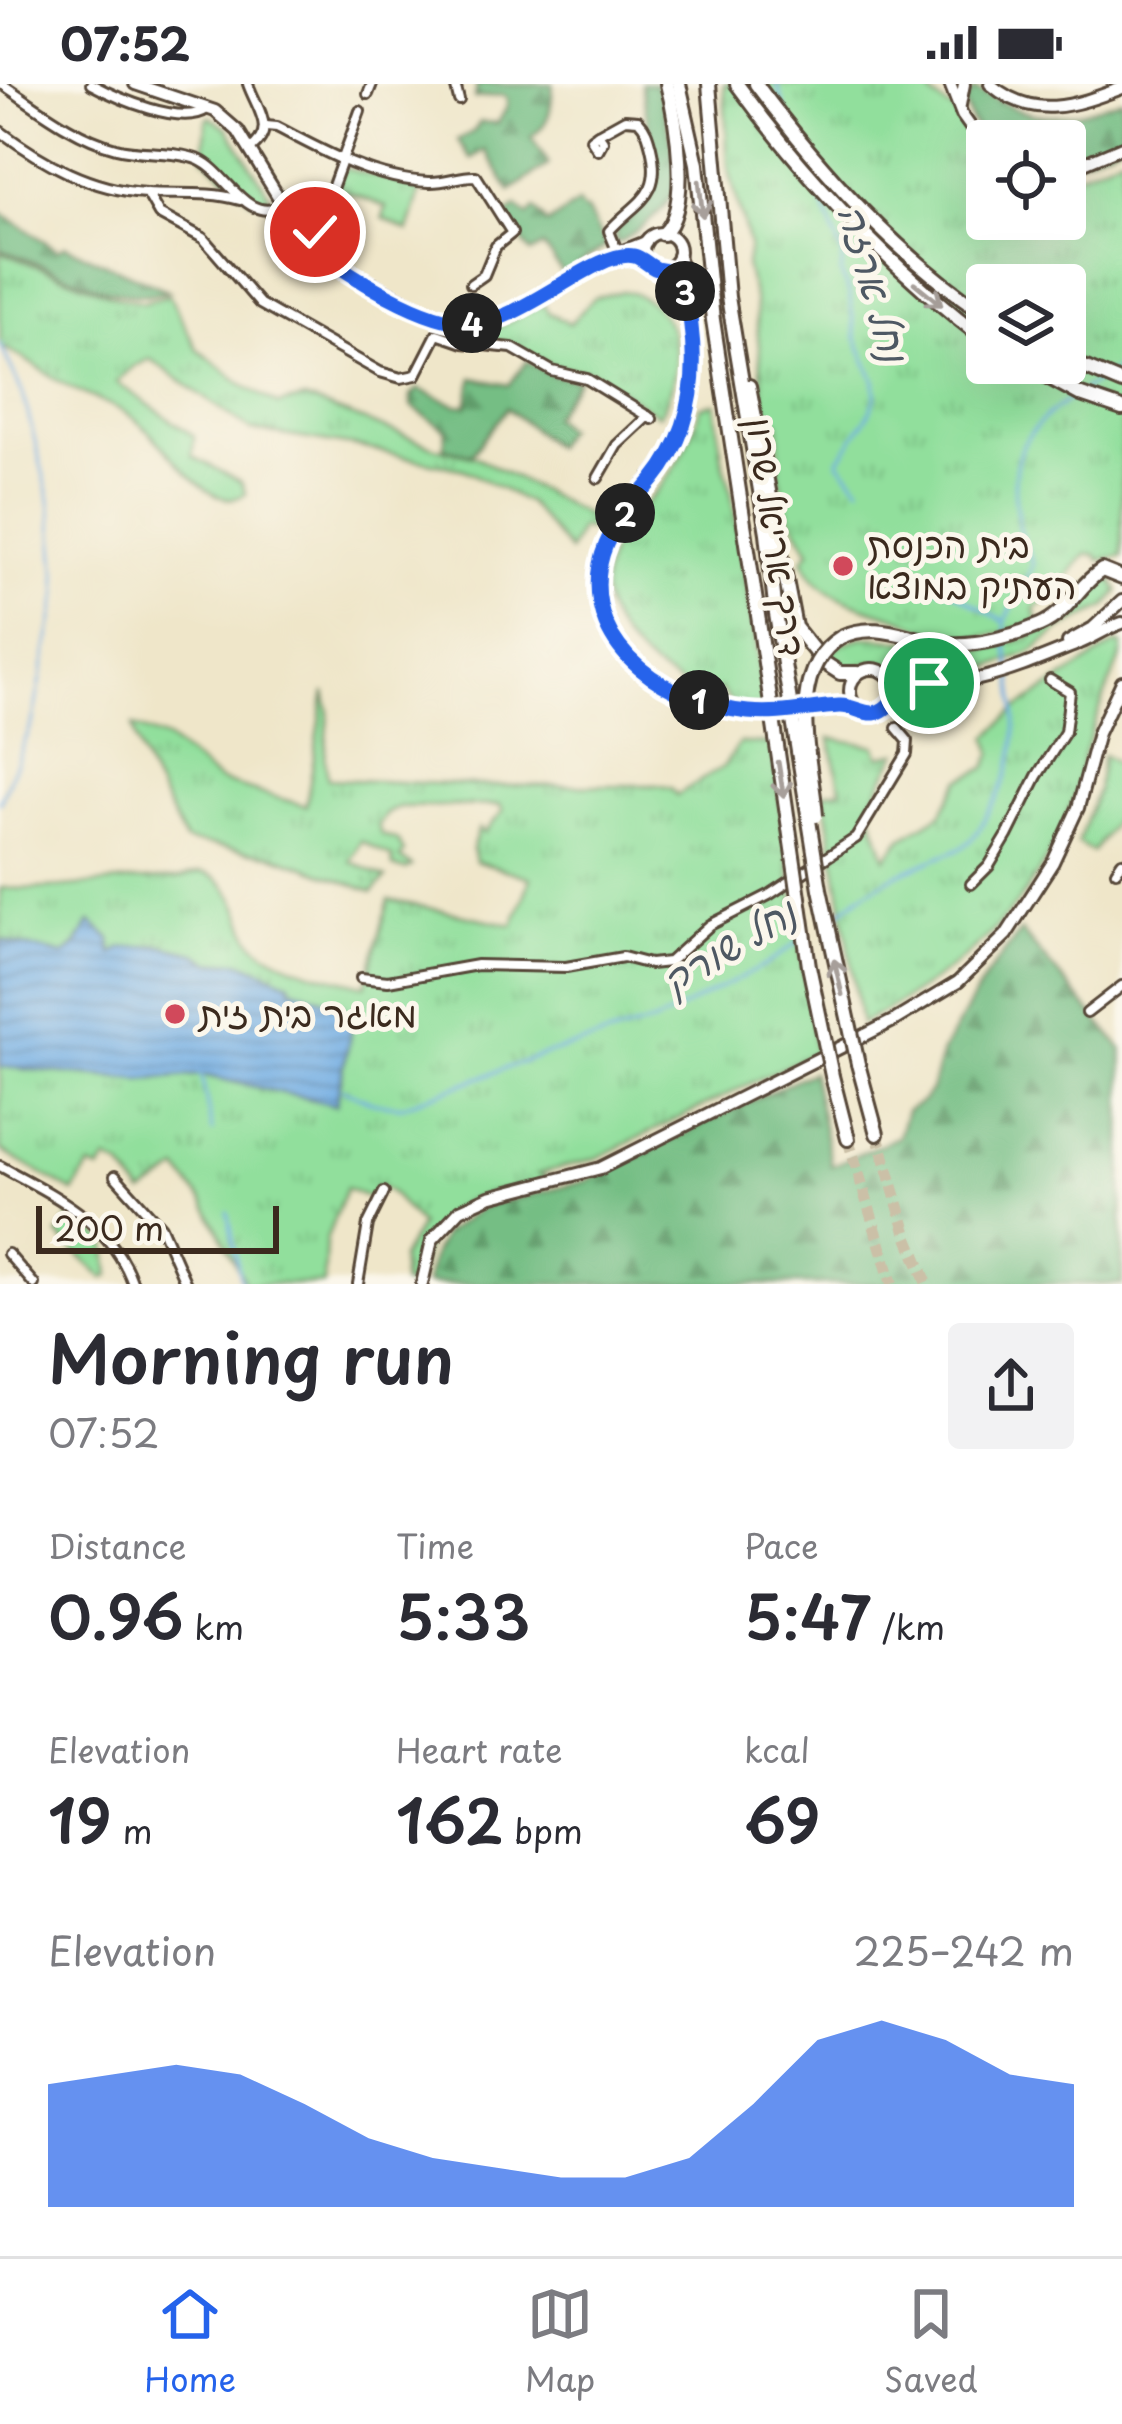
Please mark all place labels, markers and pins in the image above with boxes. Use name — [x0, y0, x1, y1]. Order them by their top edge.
pin — [264, 181, 366, 283]
pin: 3 — [655, 261, 715, 321]
pin: 4 — [442, 293, 502, 353]
pin: 2 — [595, 483, 655, 543]
place label: בית הכנסת העתיק במוצא — [867, 516, 1077, 611]
marker: בית הכנסת העתיק במוצא — [830, 553, 856, 579]
pin — [878, 632, 980, 734]
pin: 1 — [669, 670, 729, 730]
place label: מאגר בית זית — [197, 985, 417, 1039]
marker: מאגר בית זית — [162, 1001, 188, 1027]

